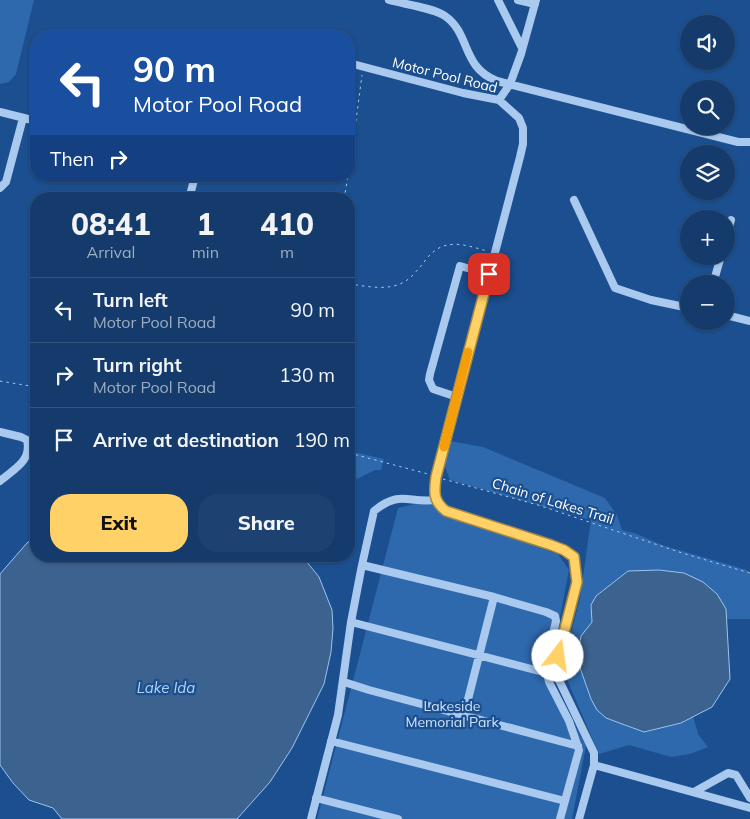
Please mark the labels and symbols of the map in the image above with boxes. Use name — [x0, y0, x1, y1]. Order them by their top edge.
street label: Motor Pool Road — [391, 53, 499, 97]
pin — [468, 253, 510, 295]
street label: Chain of Lakes Trail — [490, 474, 616, 528]
position arrow — [531, 629, 583, 681]
water label: Lake Ida — [137, 678, 195, 697]
park label: Lakeside Memorial Park — [405, 697, 499, 731]

